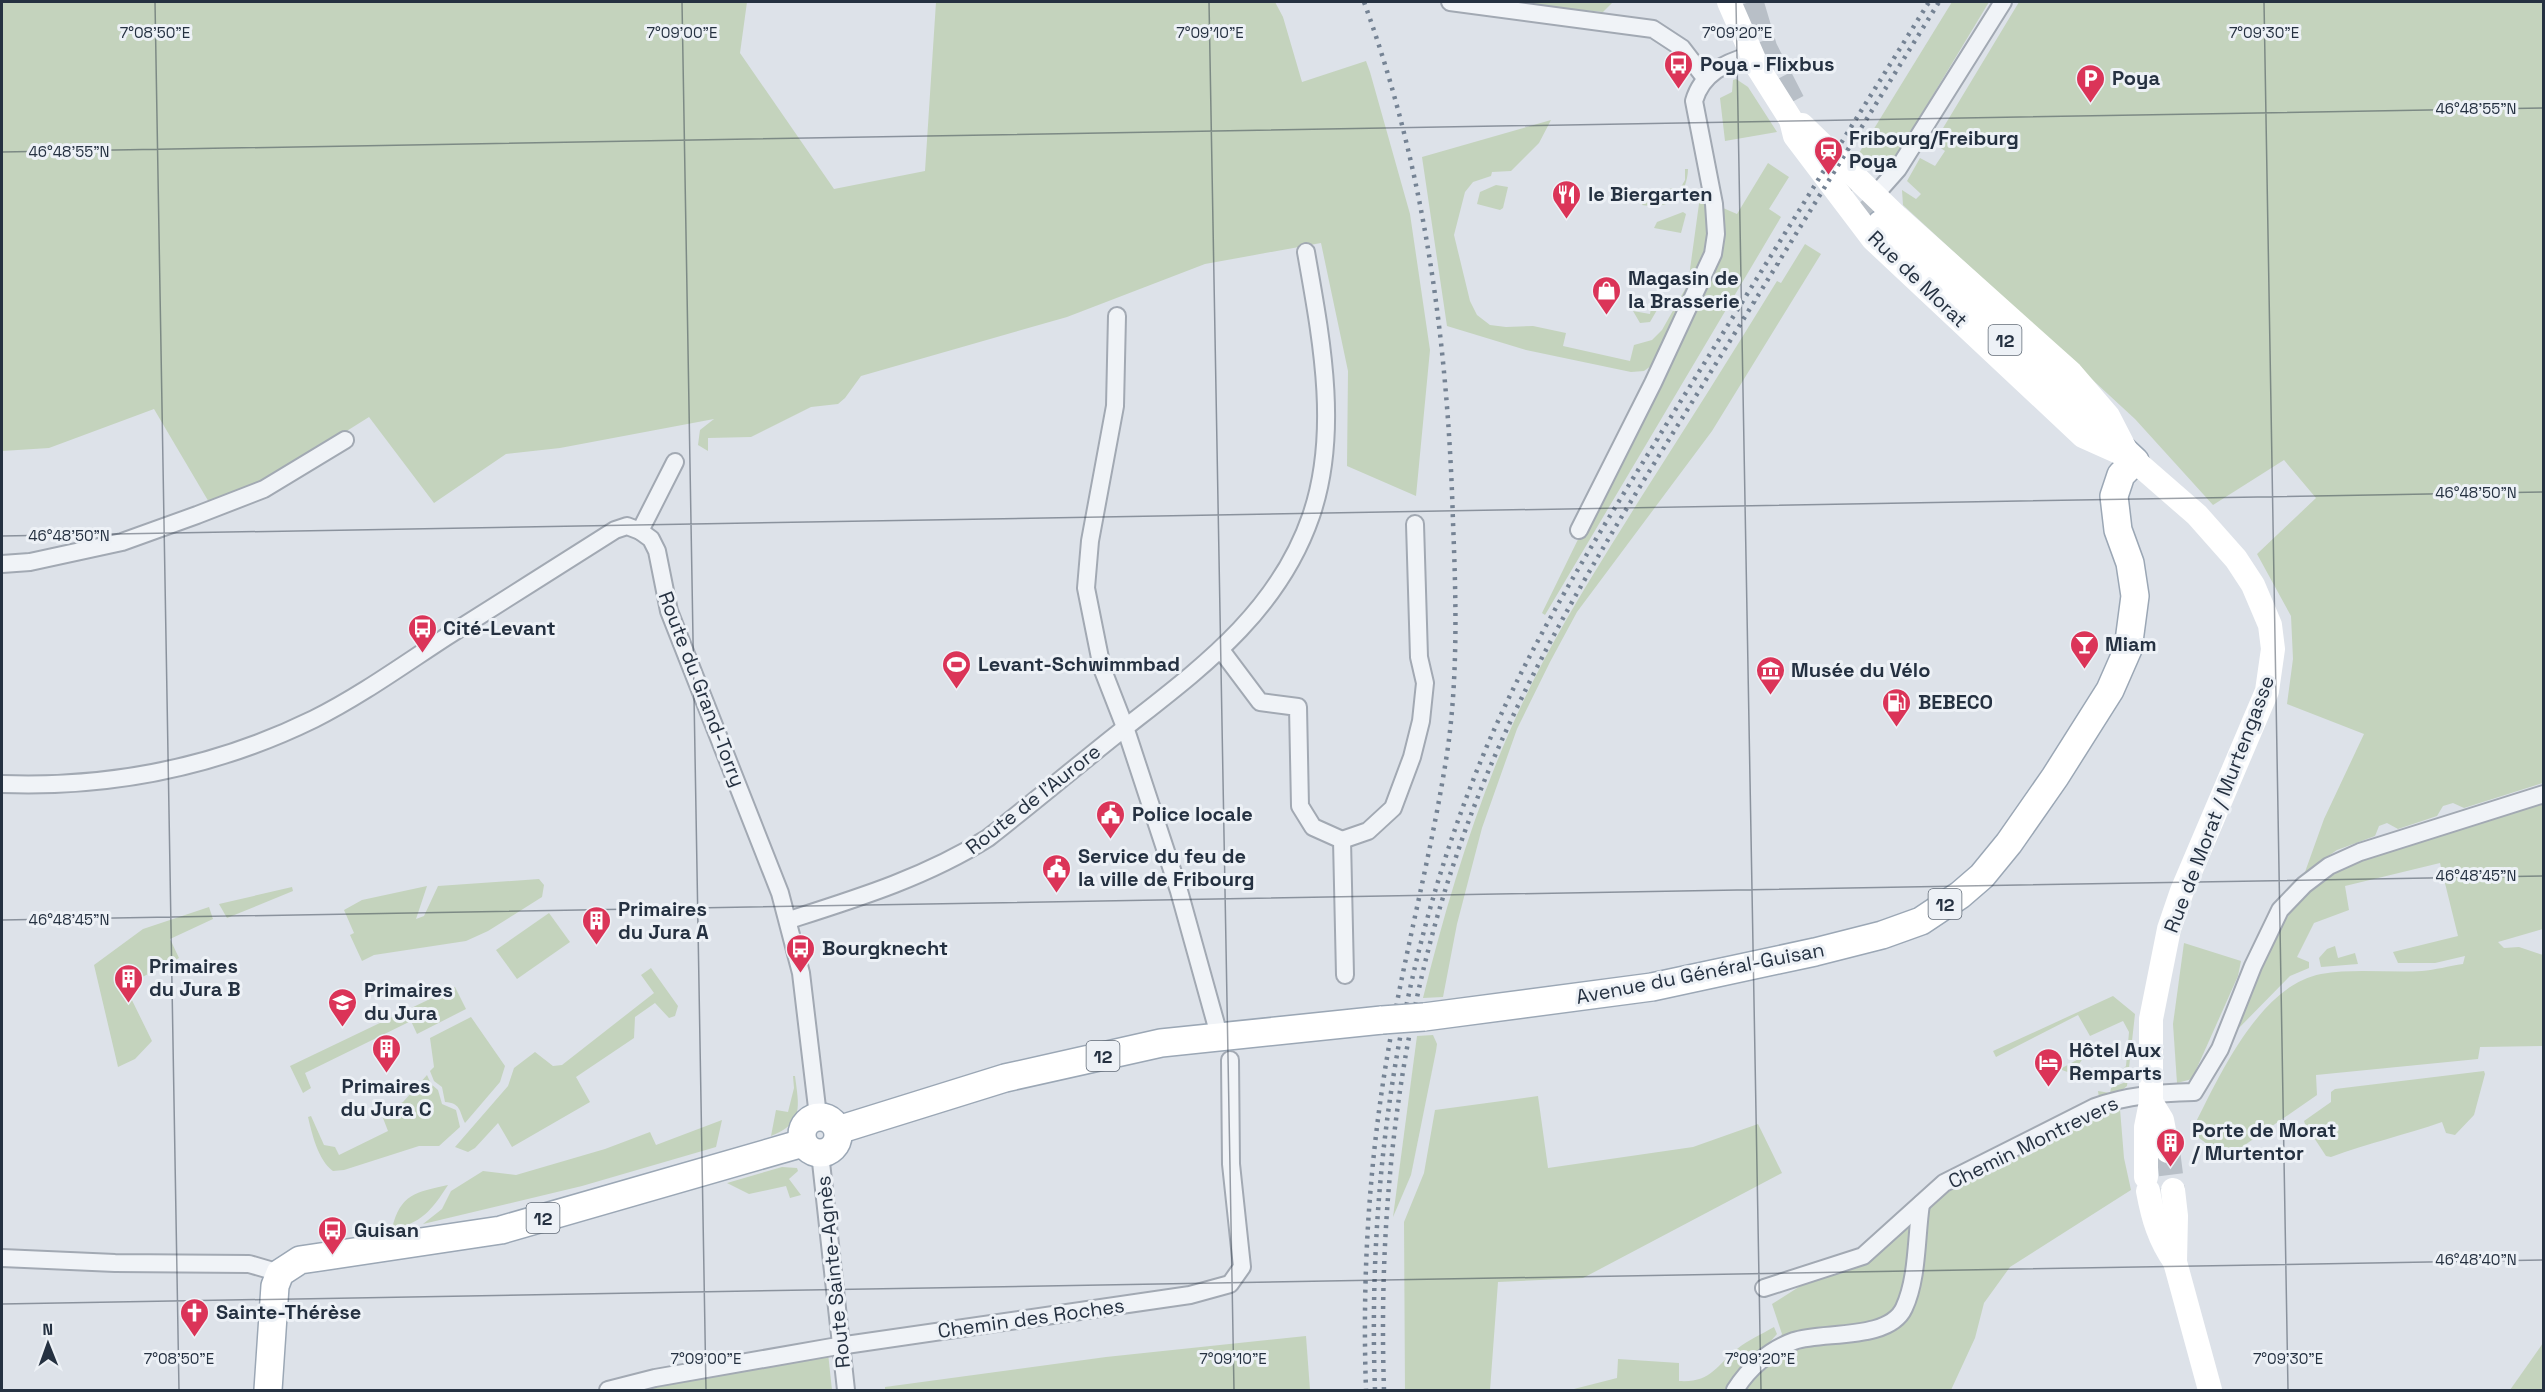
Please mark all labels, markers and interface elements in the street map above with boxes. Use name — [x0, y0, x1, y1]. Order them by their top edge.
text: 7°08'50"E — [120, 23, 190, 42]
text: 7°09'00"E — [647, 23, 717, 42]
text: 7°09'10"E — [1176, 23, 1244, 42]
text: 7°09'20"E — [1702, 23, 1772, 42]
text: 7°09'30"E — [2229, 23, 2299, 42]
bus stop icon: Poya - Flixbus — [1663, 48, 1695, 90]
place label: Poya - Flixbus — [1700, 51, 1834, 77]
parking icon: Poya — [2075, 62, 2107, 104]
place label: Poya — [2112, 65, 2160, 91]
text: 46°48'55"N — [2435, 99, 2517, 118]
place label: Fribourg/Freiburg Poya — [1849, 125, 2019, 174]
station icon: Fribourg/Freiburg Poya — [1812, 134, 1844, 176]
text: 46°48'55"N — [28, 142, 110, 161]
restaurant icon: le Biergarten — [1551, 178, 1583, 220]
place label: le Biergarten — [1588, 181, 1713, 207]
street label: Rue de Morat — [1863, 225, 1973, 333]
place label: Magasin de la Brasserie — [1628, 265, 1740, 314]
shop icon: Magasin de la Brasserie — [1591, 274, 1623, 316]
road number: 12 — [1988, 325, 2022, 355]
text: 46°48'50"N — [2435, 483, 2517, 502]
text: 46°48'50"N — [28, 526, 110, 545]
street label: Route du Grand-Torry — [653, 588, 751, 790]
bus stop icon: Cité-Levant — [406, 612, 438, 654]
place label: Cité-Levant — [443, 615, 556, 641]
bar icon: Miam — [2068, 628, 2100, 670]
place label: Miam — [2105, 631, 2157, 657]
sports icon: Levant-Schwimmbad — [941, 648, 973, 690]
place label: Levant-Schwimmbad — [978, 651, 1180, 677]
museum icon: Musée du Vélo — [1754, 654, 1786, 696]
place label: Musée du Vélo — [1791, 657, 1930, 683]
street label: Rue de Morat / Murtengasse — [2158, 672, 2280, 936]
fuel station icon: BEBECO — [1881, 686, 1913, 728]
place label: BEBECO — [1918, 689, 1993, 715]
street label: Route de l'Aurore — [960, 738, 1106, 860]
public building icon: Police locale — [1095, 798, 1127, 840]
place label: Police locale — [1132, 801, 1253, 827]
place label: Service du feu de la ville de Fribourg — [1078, 843, 1254, 892]
public building icon: Service du feu de la ville de Fribourg — [1041, 852, 1073, 894]
text: 46°48'45"N — [2436, 866, 2516, 885]
road number: 12 — [1928, 889, 1962, 919]
place label: Primaires du Jura A — [618, 896, 709, 945]
building icon: Primaires du Jura A — [581, 904, 613, 946]
text: 46°48'45"N — [29, 910, 109, 929]
bus stop icon: Bourgknecht — [785, 932, 817, 974]
place label: Bourgknecht — [822, 935, 948, 961]
street label: Avenue du Général-Guisan — [1574, 936, 1826, 1010]
place label: Primaires du Jura B — [149, 953, 241, 1002]
building icon: Primaires du Jura B — [112, 962, 144, 1004]
place label: Primaires du Jura — [364, 977, 453, 1026]
school or university icon: Primaires du Jura — [327, 986, 359, 1028]
building icon: Primaires du Jura C — [370, 1032, 402, 1074]
place label: Hôtel Aux Remparts — [2069, 1037, 2162, 1086]
road number: 12 — [1086, 1041, 1120, 1071]
hotel icon: Hôtel Aux Remparts — [2032, 1046, 2064, 1088]
place label: Primaires du Jura C — [340, 1073, 432, 1122]
street label: Chemin Montrevers — [1944, 1090, 2122, 1194]
place label: Porte de Morat / Murtentor — [2191, 1117, 2336, 1166]
building icon: Porte de Morat / Murtentor — [2155, 1126, 2187, 1168]
street label: Route Sainte-Agnès — [810, 1175, 856, 1369]
road number: 12 — [526, 1203, 560, 1233]
bus stop icon: Guisan — [317, 1214, 349, 1256]
place label: Guisan — [354, 1217, 419, 1243]
text: 46°48'40"N — [2435, 1250, 2517, 1269]
street label: Chemin des Roches — [936, 1292, 1126, 1344]
church icon: Sainte-Thérèse — [179, 1296, 211, 1338]
place label: Sainte-Thérèse — [216, 1299, 361, 1325]
north arrow — [18, 1314, 78, 1374]
text: N — [42, 1319, 53, 1340]
text: 7°08'50"E — [144, 1349, 214, 1368]
text: 7°09'00"E — [671, 1349, 741, 1368]
text: 7°09'10"E — [1199, 1349, 1267, 1368]
text: 7°09'20"E — [1725, 1349, 1795, 1368]
text: 7°09'30"E — [2253, 1349, 2323, 1368]

